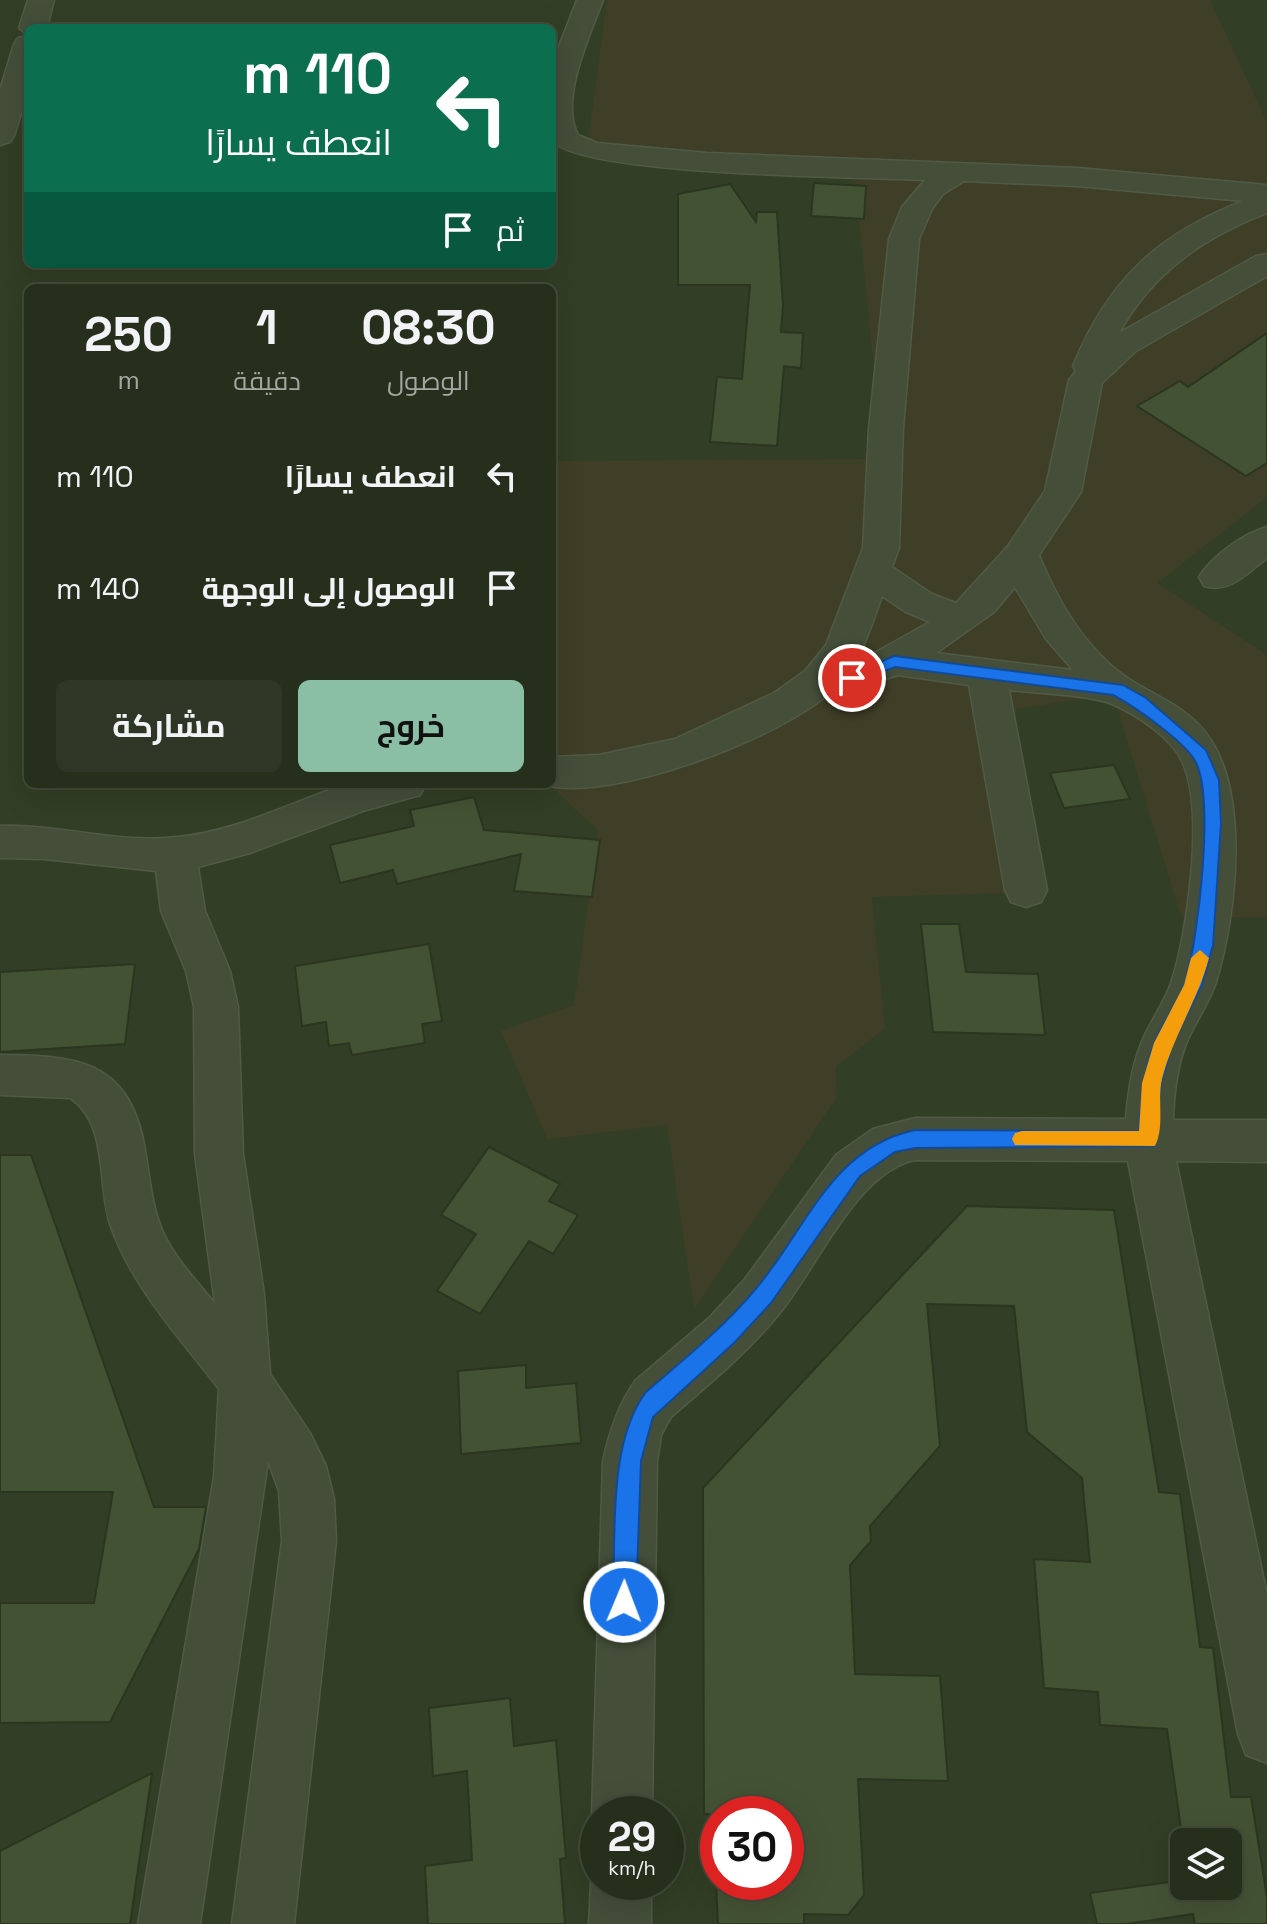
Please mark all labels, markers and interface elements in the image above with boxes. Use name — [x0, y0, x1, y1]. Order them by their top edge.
text: 110 m — [243, 38, 392, 109]
icon: left — [420, 56, 524, 160]
text: انعطف يسارًا — [205, 120, 392, 166]
icon: arrive — [436, 208, 480, 252]
text: ثم — [496, 211, 524, 250]
text: 1 — [256, 297, 278, 358]
text: 08:30 — [361, 297, 496, 358]
text: 250 — [84, 304, 173, 365]
text: m — [117, 363, 140, 397]
text: دقيقة — [233, 364, 301, 398]
text: الوصول — [387, 364, 470, 398]
icon: left — [480, 454, 524, 498]
text: 110 m — [56, 457, 134, 496]
text: انعطف يسارًا — [285, 457, 456, 496]
icon: arrive — [480, 566, 524, 610]
text: 140 m — [56, 569, 140, 608]
text: الوصول إلى الوجهة — [202, 569, 456, 608]
pin — [818, 644, 886, 712]
icon: arrive — [830, 656, 874, 700]
button: مشاركة — [56, 680, 282, 772]
button: خروج — [298, 680, 524, 772]
position arrow — [582, 1560, 666, 1644]
speed limit sign: 30 — [700, 1796, 804, 1900]
text: 29 — [608, 1812, 656, 1863]
map controls — [1170, 1828, 1242, 1900]
button: layers — [1170, 1828, 1242, 1900]
text: km/h — [608, 1855, 656, 1881]

